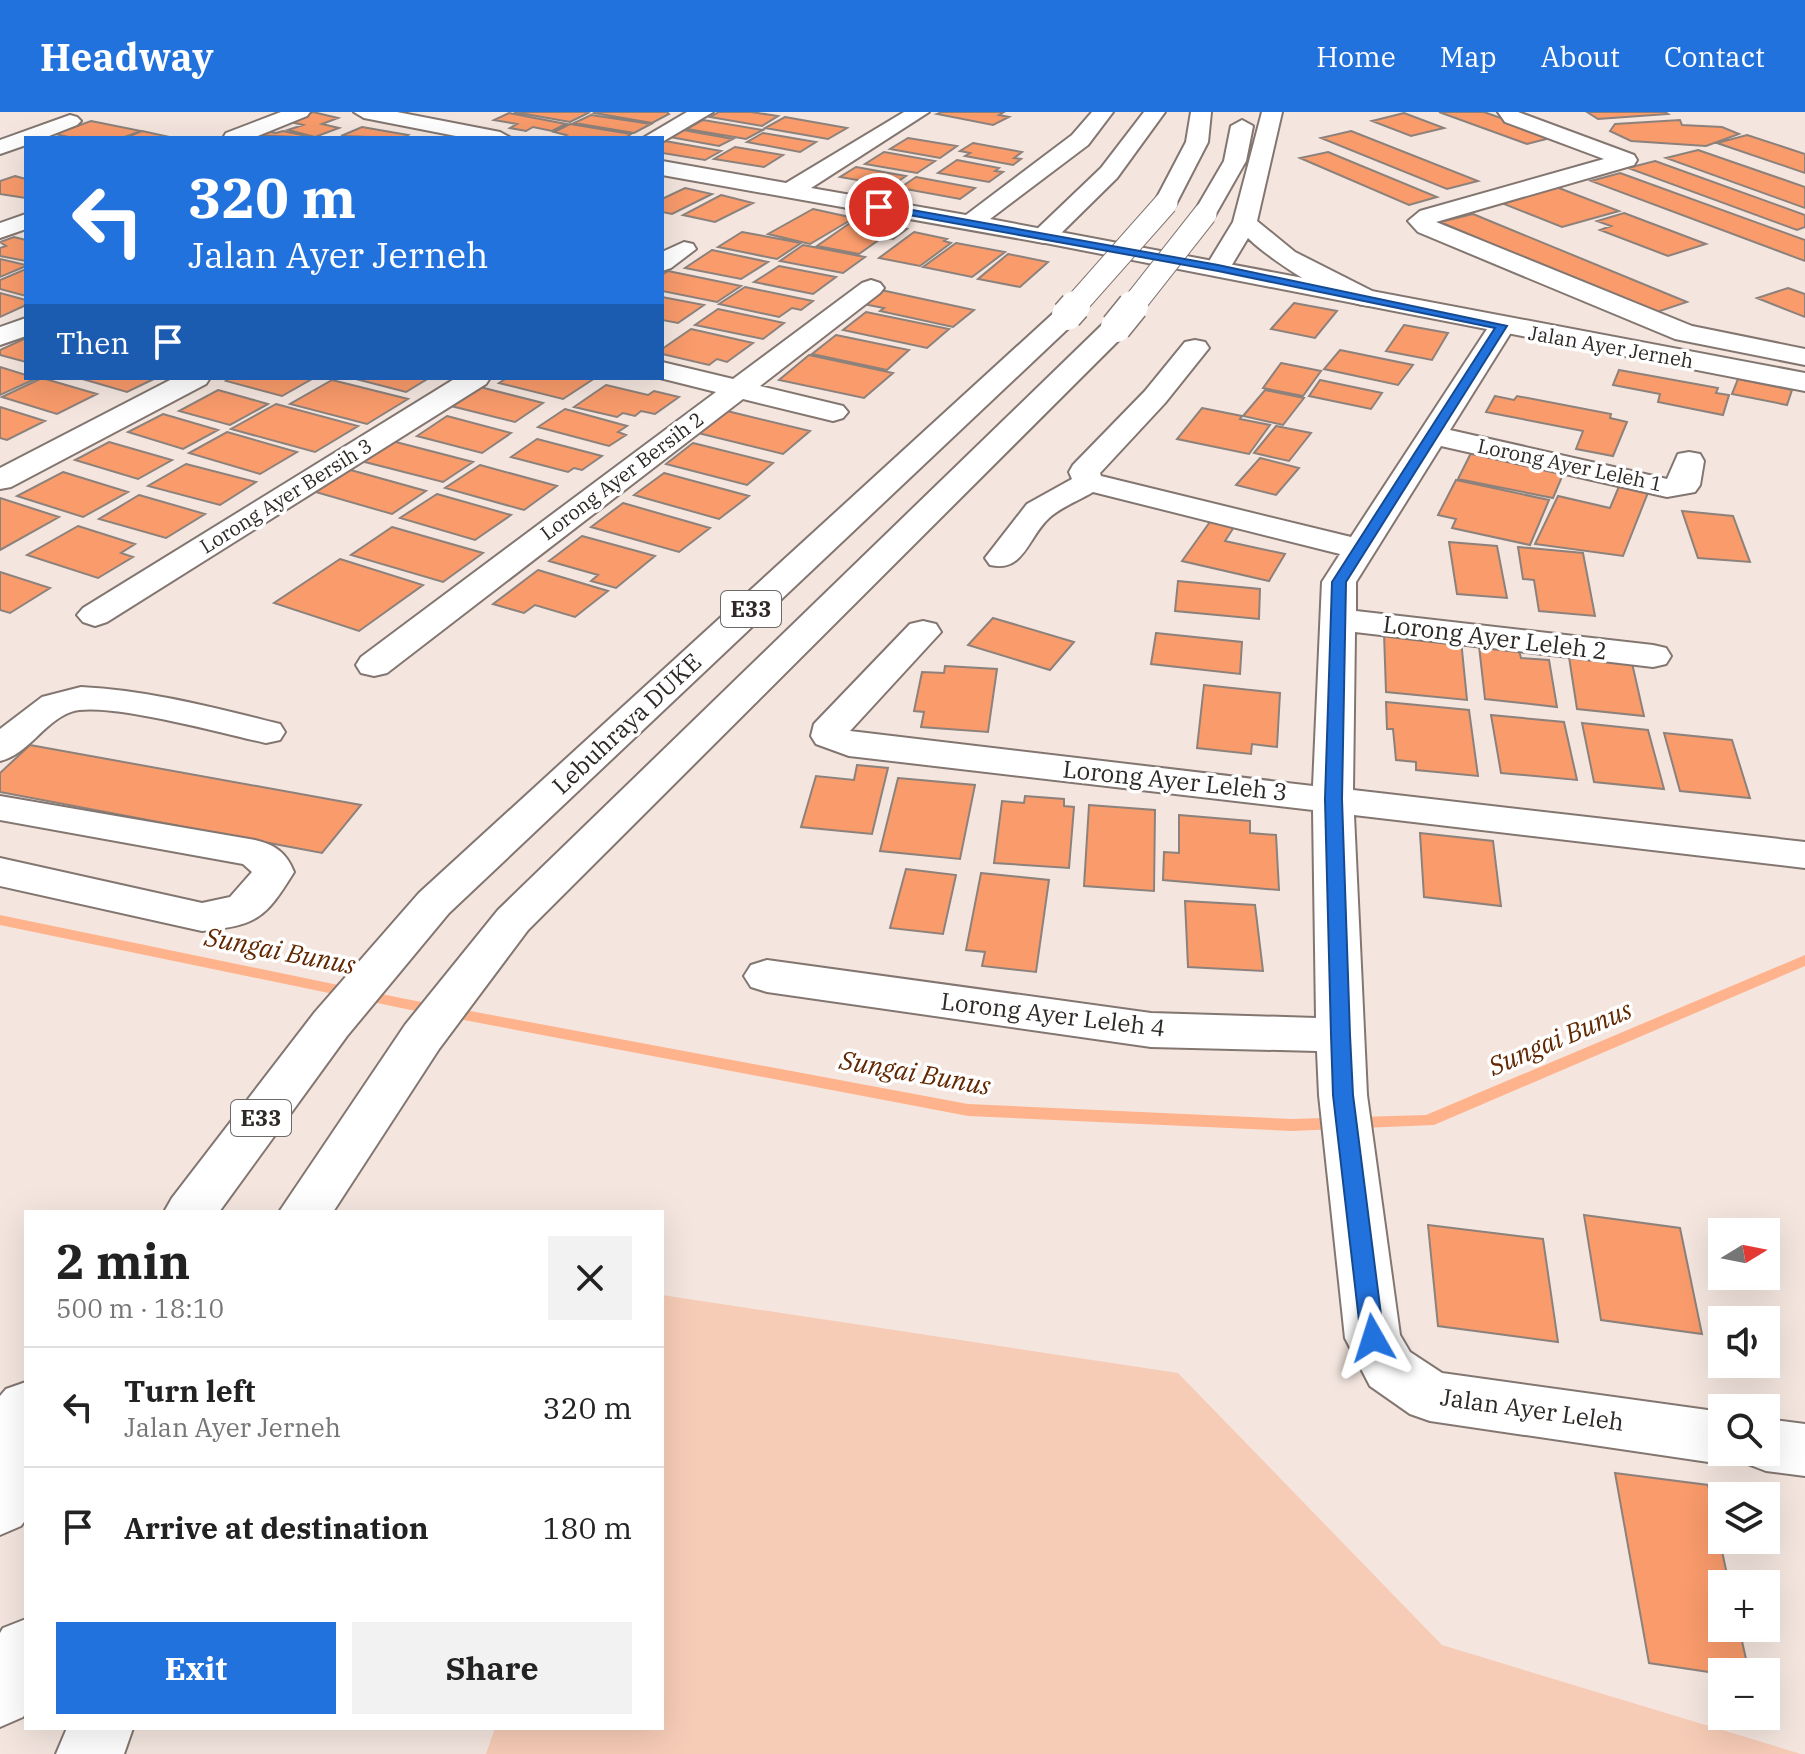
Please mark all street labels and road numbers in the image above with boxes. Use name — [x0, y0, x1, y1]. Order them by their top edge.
street label: Jalan Ayer Jerneh — [1527, 319, 1696, 374]
street label: Lorong Ayer Bersih 2 — [535, 405, 709, 546]
street label: Lorong Ayer Bersih 3 — [195, 432, 377, 559]
street label: Lorong Ayer Leleh 1 — [1475, 432, 1665, 497]
road number: E33 — [721, 591, 781, 627]
street label: Lorong Ayer Leleh 2 — [1381, 607, 1609, 667]
street label: Lebuhraya DUKE — [545, 646, 708, 801]
street label: Lorong Ayer Leleh 3 — [1061, 752, 1289, 808]
street label: Lorong Ayer Leleh 4 — [939, 984, 1167, 1044]
road number: E33 — [231, 1100, 291, 1136]
street label: Jalan Ayer Leleh — [1438, 1380, 1626, 1438]

